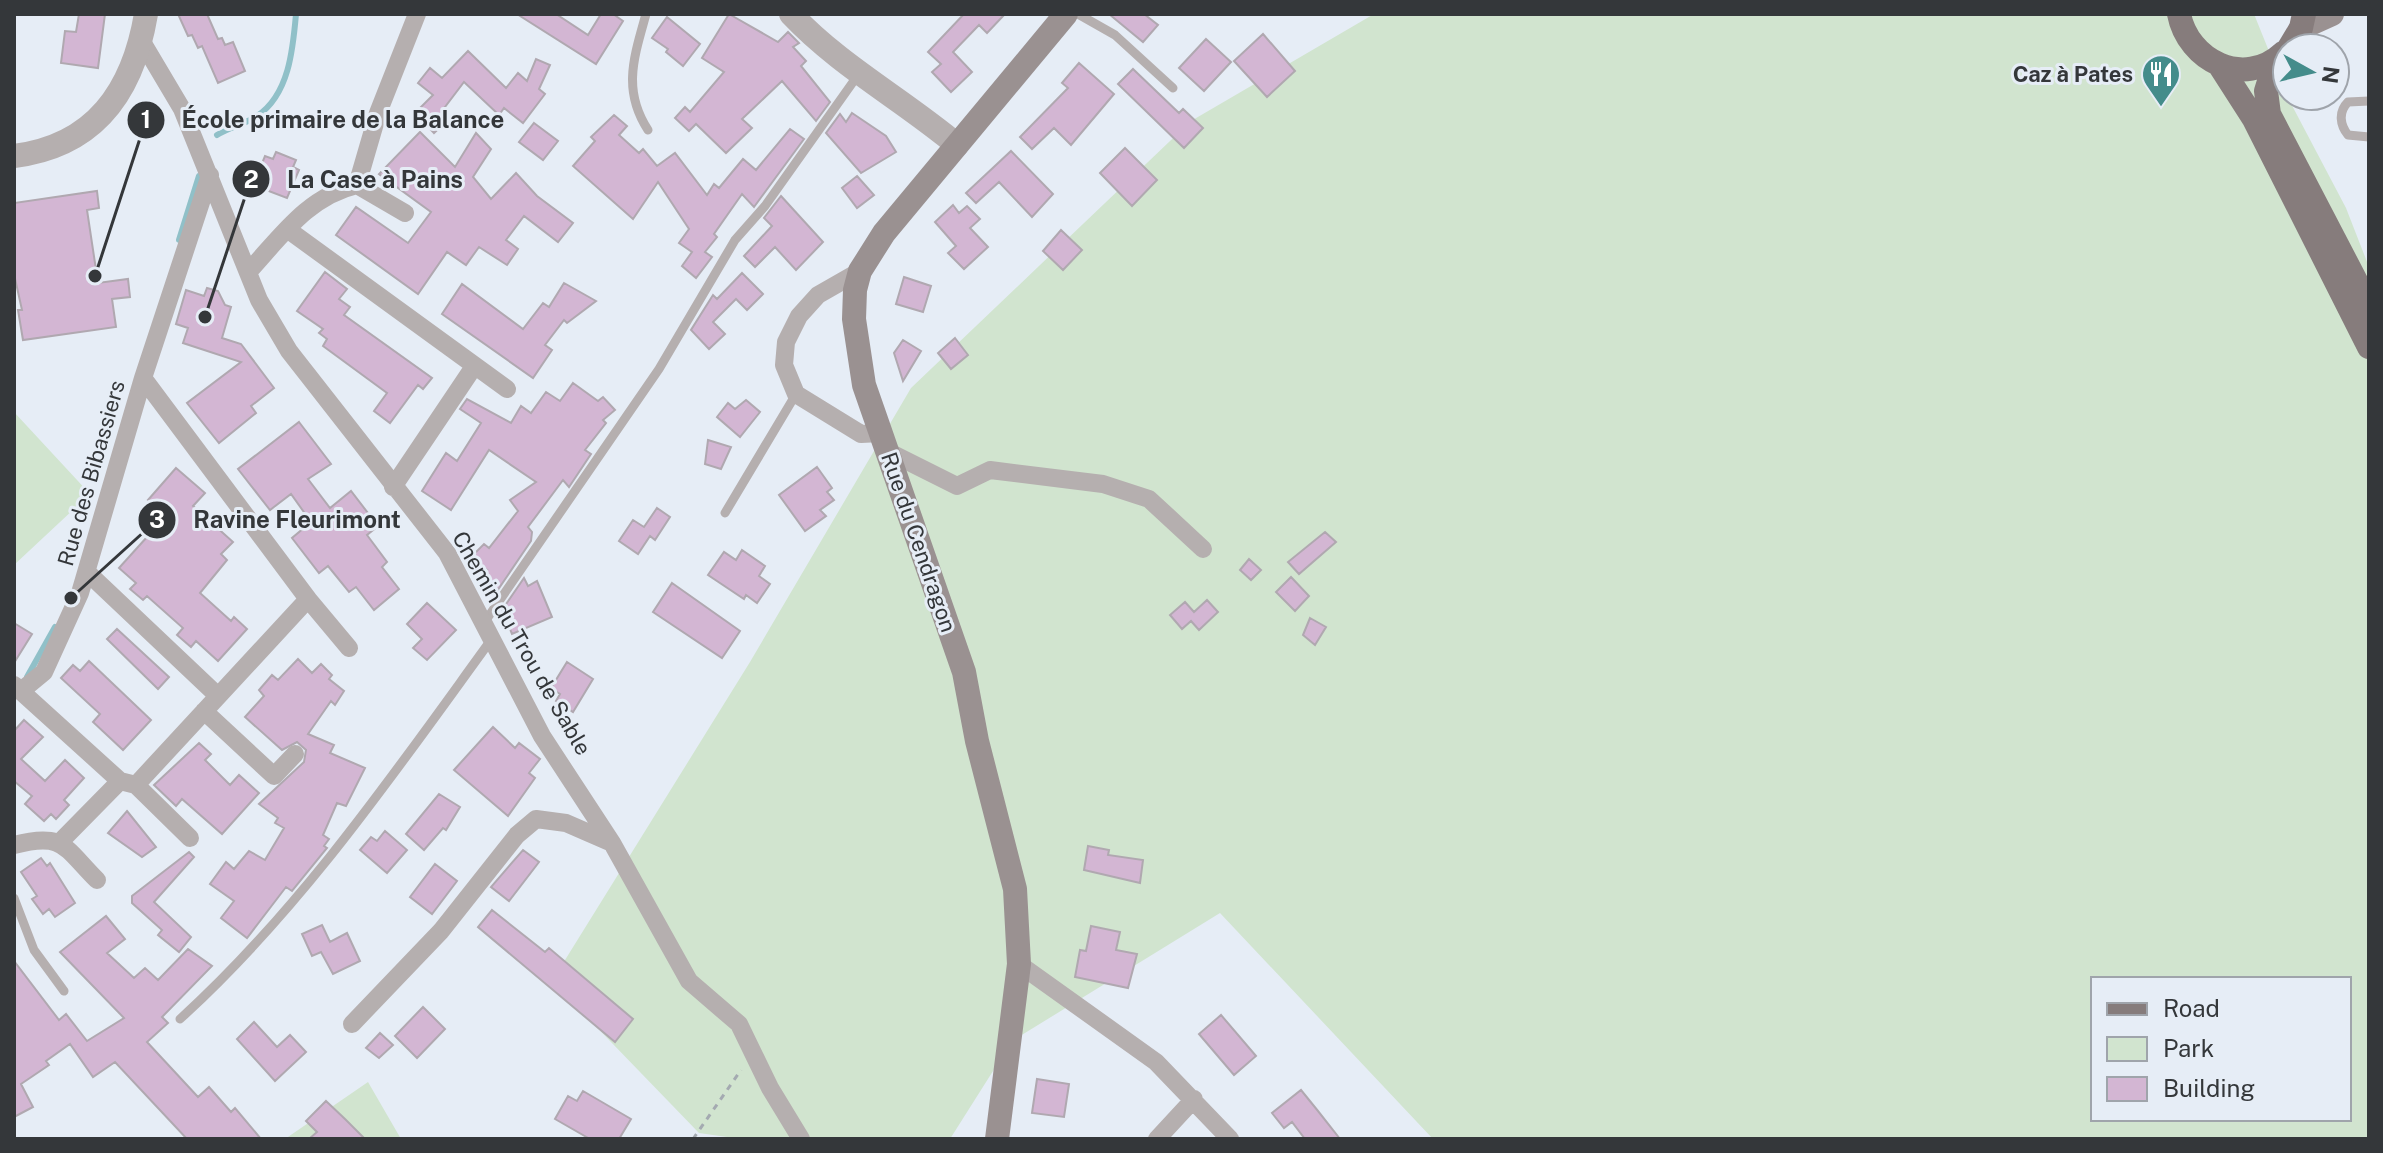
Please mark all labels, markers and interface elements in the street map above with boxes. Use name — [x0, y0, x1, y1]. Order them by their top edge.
north arrow — [2271, 32, 2351, 112]
restaurant icon: Caz à Pates — [2140, 53, 2182, 108]
place label: Caz à Pates — [2013, 61, 2133, 87]
text: N — [2317, 64, 2345, 85]
callout: École primaire de la Balance — [126, 96, 521, 144]
text: 1 — [141, 105, 151, 133]
text: École primaire de la Balance — [182, 105, 504, 133]
callout: La Case à Pains — [231, 155, 479, 203]
text: 2 — [243, 165, 259, 193]
text: La Case à Pains — [287, 165, 463, 193]
street label: Rue des Bibassiers — [52, 377, 130, 569]
street label: Rue du Cendragon — [876, 449, 962, 635]
callout: Ravine Fleurimont — [137, 496, 417, 544]
text: 3 — [149, 505, 165, 533]
text: Ravine Fleurimont — [193, 505, 401, 533]
street label: Chemin du Trou de Sable — [447, 526, 597, 760]
legend — [2091, 977, 2351, 1121]
text: Road — [2163, 994, 2220, 1022]
text: Park — [2163, 1034, 2214, 1062]
text: Building — [2163, 1074, 2255, 1102]

